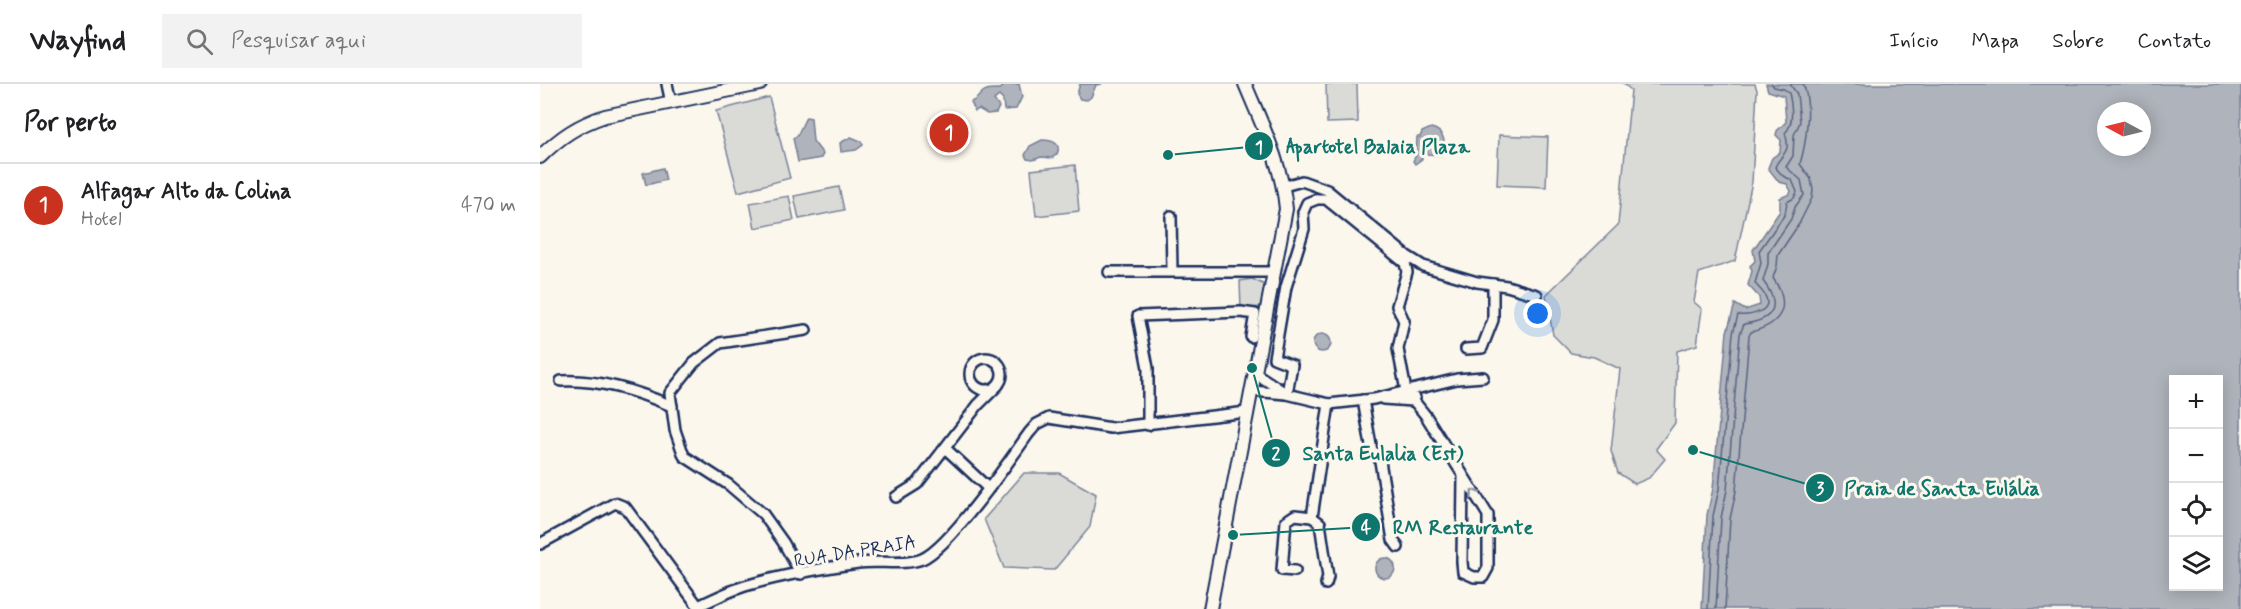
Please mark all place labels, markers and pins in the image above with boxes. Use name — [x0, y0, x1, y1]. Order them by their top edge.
pin: 1 — [930, 110, 968, 156]
callout: Apartotel Balaia Plaza — [1244, 127, 1482, 165]
callout: Santa Eulalia (Est) — [1261, 434, 1476, 472]
callout: Praia de Santa Eulália — [1805, 469, 2048, 507]
callout: RM Restaurante — [1351, 508, 1544, 546]

